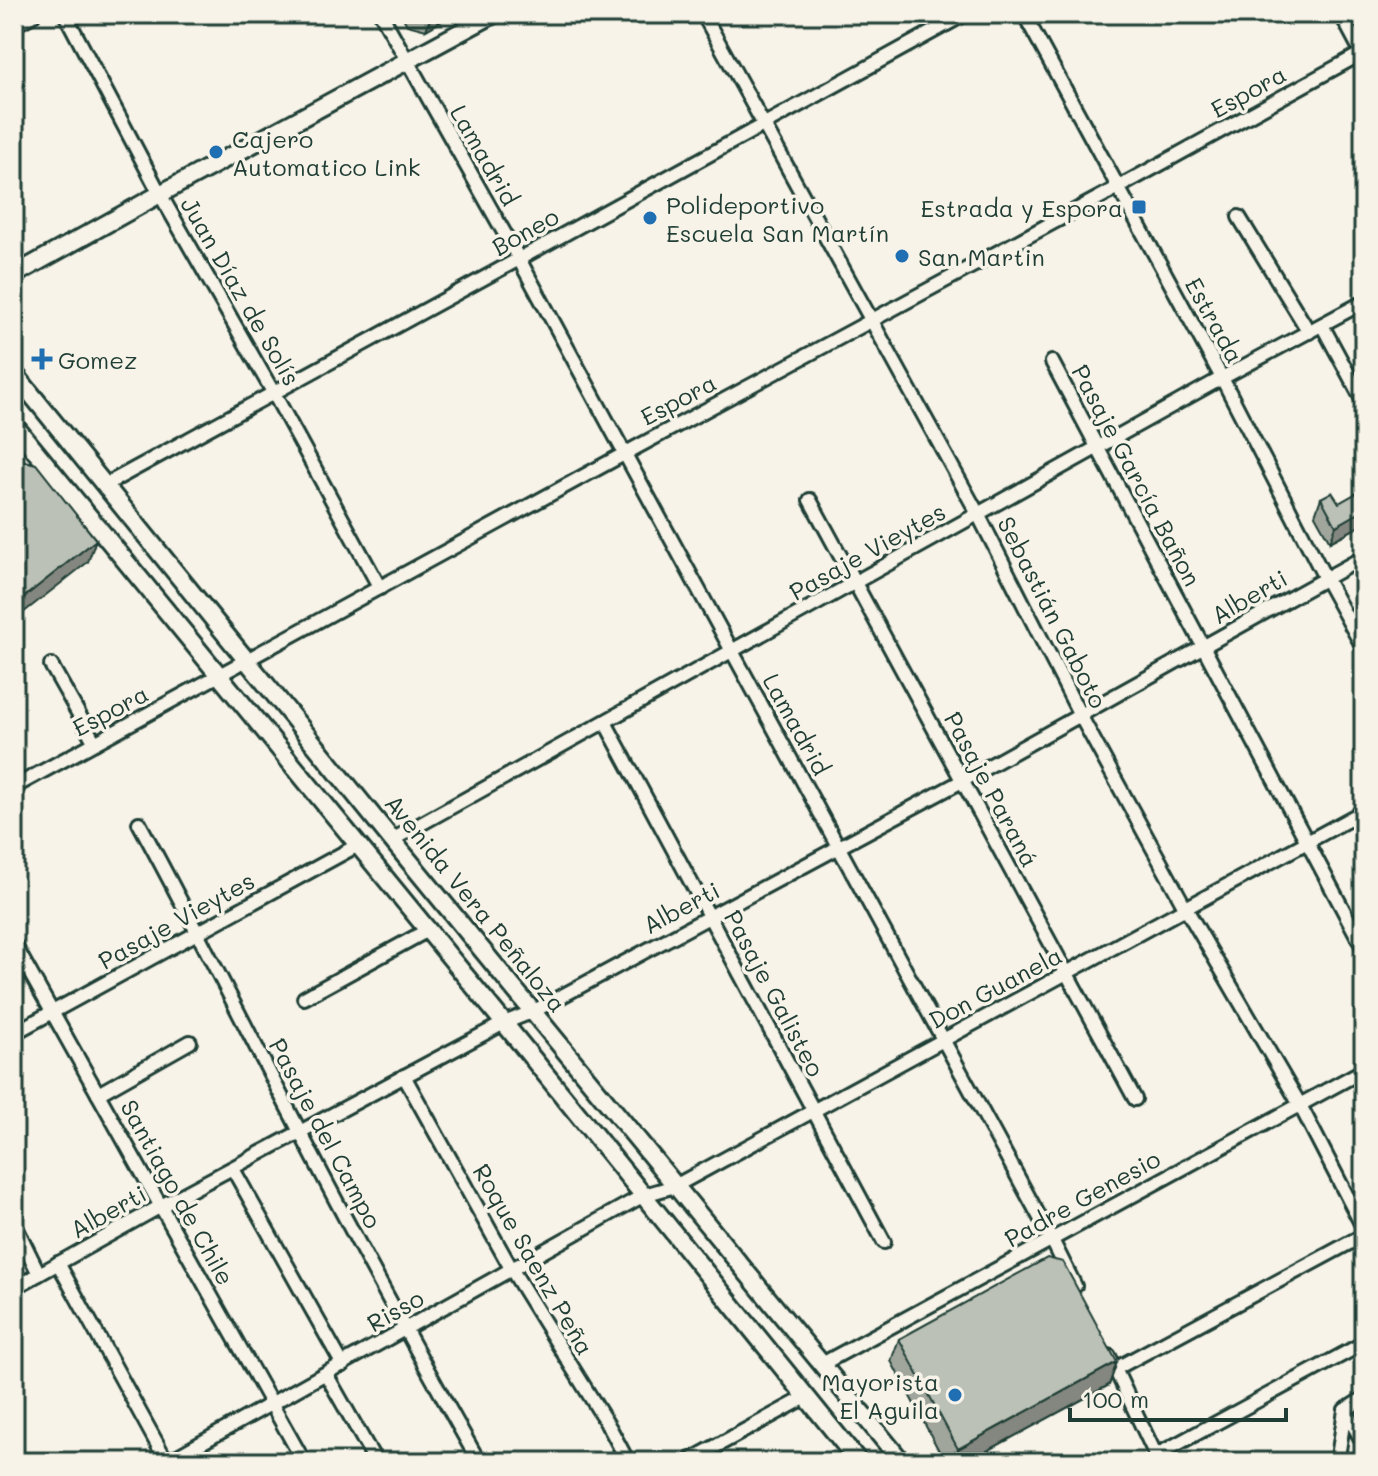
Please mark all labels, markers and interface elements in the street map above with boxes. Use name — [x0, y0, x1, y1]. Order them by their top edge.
street label: Espora — [1205, 58, 1291, 124]
street label: Lamadrid — [444, 99, 526, 211]
place label: Cajero Automatico Link — [232, 123, 421, 182]
marker: Cajero Automatico Link — [207, 143, 225, 161]
place label: Polideportivo Escuela San Martín — [666, 189, 889, 248]
street label: Juan Díaz de Solís — [174, 191, 308, 391]
place label: Estrada y Espora — [921, 192, 1123, 223]
marker: Estrada y Espora — [1130, 198, 1148, 216]
street label: Boneo — [486, 200, 564, 262]
marker: Polideportivo Escuela San Martín — [641, 209, 659, 227]
place label: San Martin — [918, 241, 1045, 272]
marker: San Martin — [893, 247, 911, 265]
street label: Estrada — [1179, 272, 1251, 368]
place label: Gomez — [58, 344, 137, 375]
marker: Gomez — [33, 350, 51, 368]
street label: Pasaje García Bañon — [1065, 359, 1209, 591]
street label: Espora — [635, 366, 721, 432]
street label: Pasaje Vieytes — [783, 495, 951, 607]
street label: Sebastián Gaboto — [991, 511, 1115, 713]
street label: Alberti — [1205, 562, 1293, 630]
street label: Lamadrid — [756, 668, 838, 780]
street label: Espora — [67, 677, 153, 743]
street label: Pasaje Paraná — [938, 706, 1046, 872]
street label: Avenida Vera Peñaloza — [379, 788, 573, 1018]
street label: Pasaje Vieytes — [92, 864, 260, 976]
street label: Alberti — [637, 874, 725, 940]
street label: Pasaje Galisteo — [718, 904, 832, 1082]
street label: Don Guanela — [923, 939, 1067, 1035]
street label: Pasaje del Campo — [263, 1033, 389, 1233]
street label: Santiago de Chile — [114, 1094, 242, 1290]
street label: Padre Genesio — [999, 1142, 1165, 1254]
street label: Roque Saenz Peña — [467, 1158, 601, 1360]
street label: Alberti — [64, 1177, 152, 1245]
street label: Risso — [361, 1282, 429, 1338]
place label: Mayorista El Aguila — [822, 1366, 939, 1425]
scale bar — [1070, 1372, 1286, 1422]
text: 100 m — [1082, 1383, 1149, 1414]
marker: Mayorista El Aguila — [946, 1386, 964, 1404]

